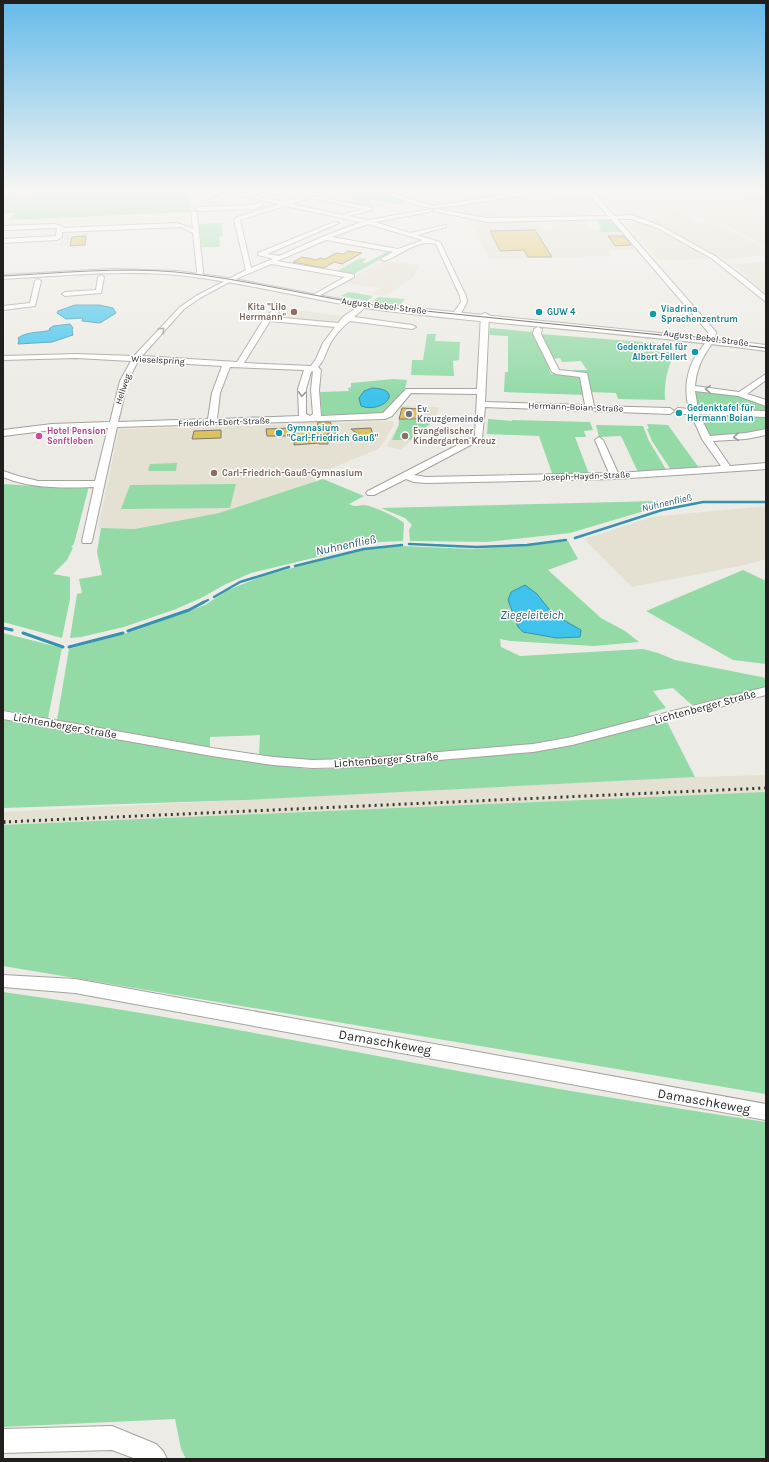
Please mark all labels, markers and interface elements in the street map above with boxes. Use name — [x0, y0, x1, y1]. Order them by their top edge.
street label: August-Bebel-Straße — [341, 296, 427, 316]
place label: Kita "Lilo Herrmann" — [239, 302, 287, 322]
place label: Viadrina Sprachenzentrum — [661, 304, 738, 324]
marker: Kita "Lilo Herrmann" — [289, 307, 299, 317]
marker: GUW 4 — [534, 307, 544, 317]
place label: GUW 4 — [547, 307, 576, 317]
marker: Viadrina Sprachenzentrum — [648, 309, 658, 319]
one-way arrow — [158, 327, 165, 335]
street label: August-Bebel-Straße — [663, 328, 749, 348]
place label: Gedenktrafel für Albert Fellert — [617, 342, 687, 362]
marker: Gedenktrafel für Albert Fellert — [690, 347, 700, 357]
street label: Wieselspring — [131, 354, 185, 366]
street label: Hellweg — [113, 372, 133, 406]
one-way arrow — [705, 384, 711, 393]
one-way arrow — [298, 391, 307, 397]
street label: Hermann-Boian-Straße — [528, 400, 624, 414]
place label: Gedenktafel für Hermann Boian — [687, 403, 754, 423]
place label: Ev. Kreuzgemeinde — [417, 404, 484, 424]
marker: Gedenktafel für Hermann Boian — [674, 408, 684, 418]
marker: Ev. Kreuzgemeinde — [404, 409, 414, 419]
street label: Friedrich-Ebert-Straße — [178, 415, 270, 429]
place label: Gymnasium "Carl-Friedrich Gauß" — [287, 423, 379, 443]
place label: Hotel Pension Senftleben — [47, 426, 106, 446]
place label: Evangelischer Kindergarten Kreuz — [413, 426, 496, 446]
marker: Gymnasium "Carl-Friedrich Gauß" — [274, 428, 284, 438]
marker: Hotel Pension Senftleben — [34, 431, 44, 441]
marker: Evangelischer Kindergarten Kreuz — [400, 431, 410, 441]
one-way arrow — [733, 432, 739, 441]
marker: Carl-Friedrich-Gauß-Gymnasium — [209, 468, 219, 478]
place label: Carl-Friedrich-Gauß-Gymnasium — [222, 468, 363, 478]
street label: Joseph-Haydn-Straße — [542, 469, 630, 483]
water label: Nuhnenfließ — [641, 491, 694, 515]
water label: Nuhnenfließ — [315, 532, 378, 558]
water label: Ziegeleiteich — [500, 608, 564, 622]
street label: Lichtenberger Straße — [653, 687, 758, 727]
street label: Lichtenberger Straße — [12, 710, 118, 742]
street label: Lichtenberger Straße — [333, 750, 439, 770]
street label: Damaschkeweg — [337, 1026, 433, 1058]
street label: Damaschkeweg — [656, 1085, 752, 1117]

